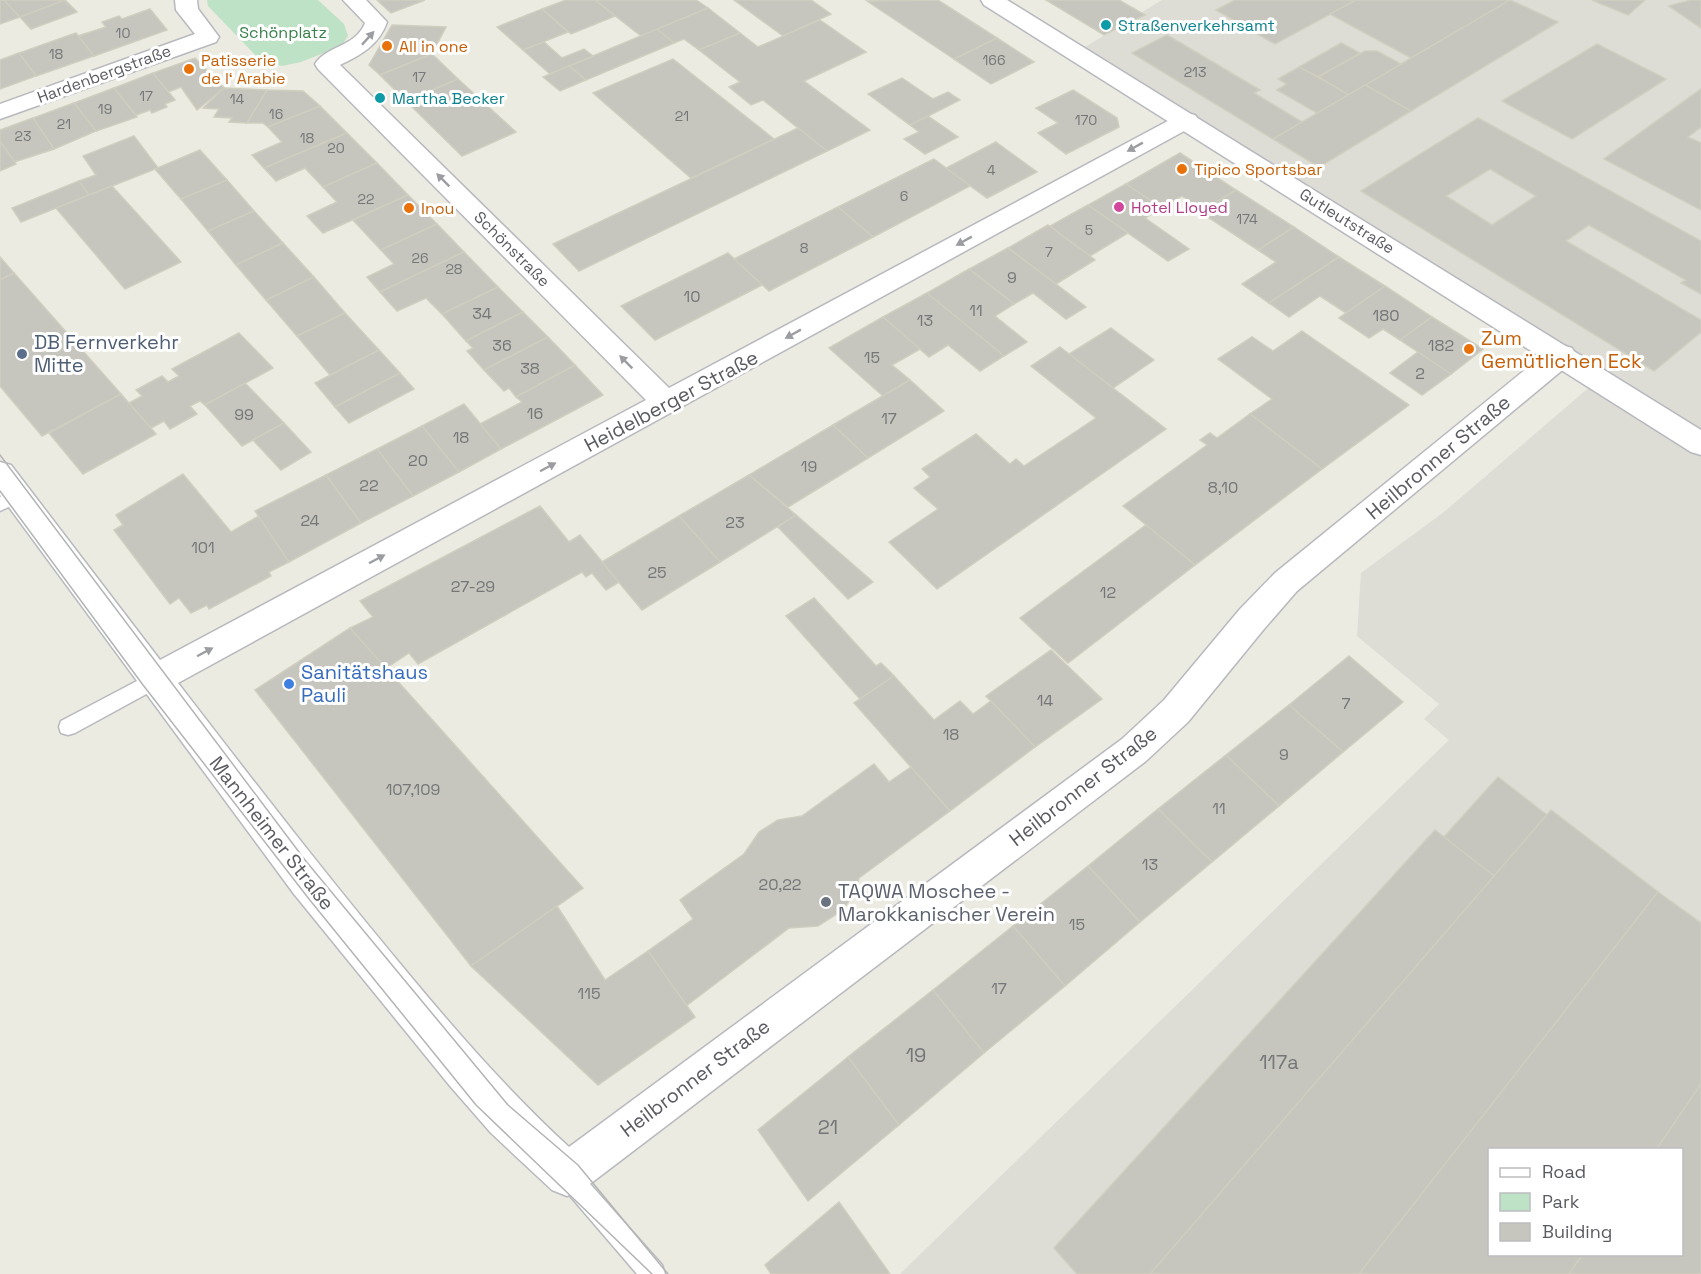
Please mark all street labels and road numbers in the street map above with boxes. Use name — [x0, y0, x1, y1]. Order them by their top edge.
street label: Hardenbergstraße — [34, 40, 174, 108]
street label: Gutleutstraße — [1295, 183, 1399, 259]
street label: Schönstraße — [470, 207, 554, 291]
street label: Heidelberger Straße — [580, 344, 762, 458]
street label: Heilbronner Straße — [1360, 389, 1516, 525]
street label: Heilbronner Straße — [1004, 720, 1162, 852]
street label: Mannheimer Straße — [204, 751, 340, 915]
street label: Heilbronner Straße — [615, 1013, 775, 1143]

